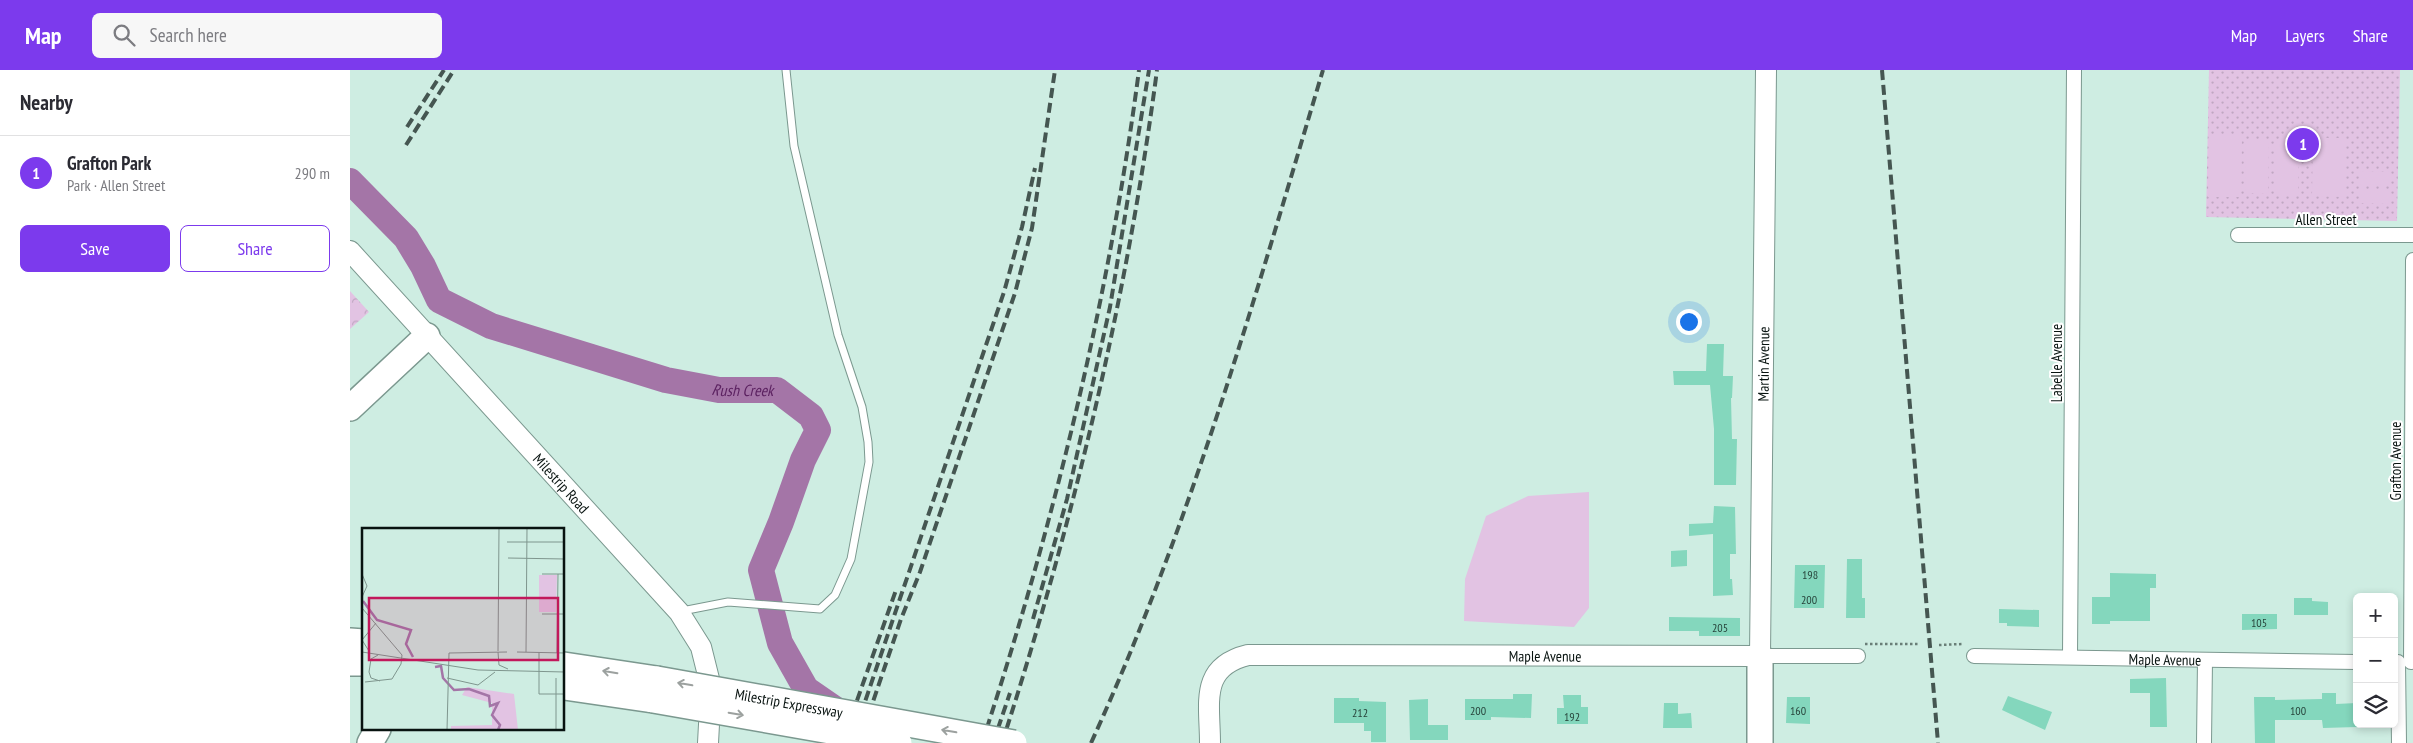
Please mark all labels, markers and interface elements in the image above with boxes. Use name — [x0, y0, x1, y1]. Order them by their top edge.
search box — [92, 13, 442, 58]
text: Map — [25, 20, 62, 51]
icon: search — [110, 21, 138, 49]
text: Search here — [150, 23, 227, 47]
text: Map — [2231, 24, 2257, 47]
text: Layers — [2285, 24, 2325, 47]
text: Share — [2353, 24, 2388, 47]
text: Nearby — [20, 89, 73, 116]
pin: 1 — [2287, 125, 2319, 163]
text: Grafton Park — [67, 151, 151, 175]
text: 1 — [32, 163, 40, 183]
text: 290 m — [295, 163, 330, 183]
text: Park · Allen Street — [67, 175, 165, 195]
street label: Allen Street — [2295, 210, 2357, 229]
button: Save — [20, 225, 170, 272]
button: Share — [180, 225, 330, 272]
your location — [1676, 309, 1702, 335]
street label: Labelle Avenue — [2047, 324, 2066, 402]
street label: Martin Avenue — [1753, 326, 1773, 401]
water label: Rush Creek — [710, 379, 775, 400]
street label: Grafton Avenue — [2386, 422, 2405, 500]
street label: Milestrip Road — [529, 449, 594, 517]
inset map — [362, 528, 565, 730]
house number: 198 — [1802, 567, 1818, 582]
house number: 200 — [1801, 592, 1817, 607]
map controls — [2353, 593, 2398, 728]
button: + — [2353, 593, 2398, 638]
house number: 105 — [2251, 615, 2267, 630]
house number: 205 — [1712, 620, 1728, 635]
button: − — [2353, 638, 2398, 683]
street label: Maple Avenue — [1509, 646, 1581, 665]
street label: Maple Avenue — [2129, 649, 2201, 669]
one-way arrow — [603, 667, 619, 677]
one-way arrow — [678, 679, 694, 689]
button: layers — [2353, 683, 2398, 728]
street label: Milestrip Expressway — [734, 684, 845, 722]
house number: 200 — [1470, 703, 1486, 718]
house number: 160 — [1790, 703, 1806, 718]
house number: 100 — [2290, 703, 2306, 718]
house number: 212 — [1352, 705, 1368, 720]
house number: 192 — [1564, 709, 1580, 724]
one-way arrow — [728, 710, 744, 720]
one-way arrow — [941, 726, 957, 736]

